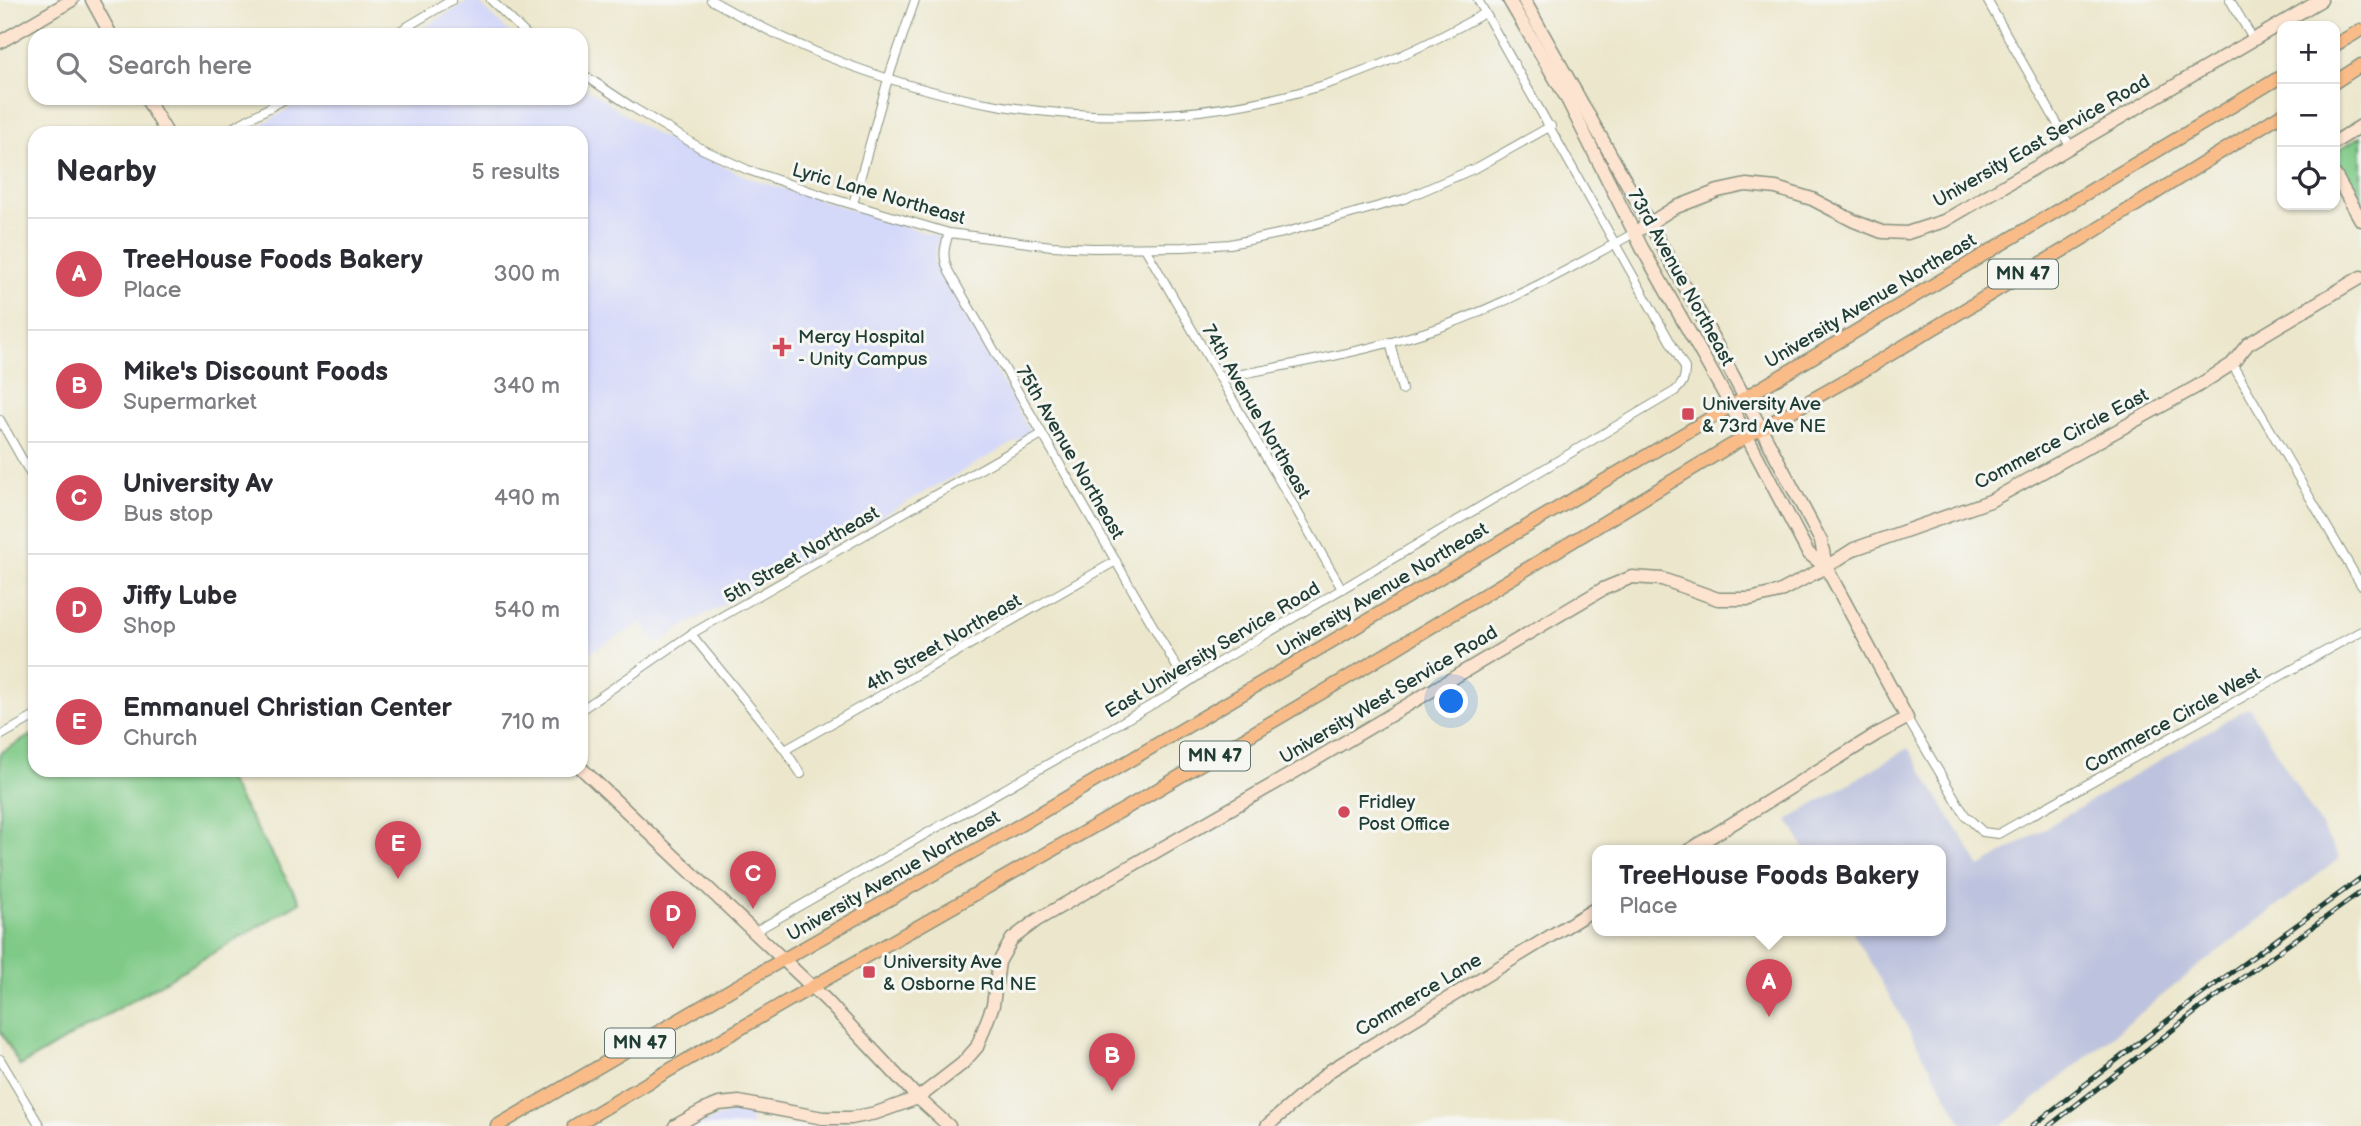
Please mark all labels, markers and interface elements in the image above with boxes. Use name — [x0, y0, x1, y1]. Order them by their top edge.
map controls — [2277, 21, 2340, 210]
button: + — [2277, 21, 2340, 84]
search box — [28, 28, 588, 105]
icon: search — [52, 48, 90, 86]
text: Search here — [108, 51, 252, 82]
street label: University East Service Road — [1929, 70, 2154, 213]
button: − — [2277, 84, 2340, 147]
button: locate — [2277, 147, 2340, 210]
text: Nearby — [56, 154, 156, 190]
text: 5 results — [472, 158, 560, 186]
street label: Lyric Lane Northeast — [789, 159, 968, 230]
street label: 73rd Avenue Northeast — [1623, 185, 1739, 370]
street label: University Avenue Northeast — [1761, 229, 1981, 374]
text: TreeHouse Foods Bakery — [123, 245, 423, 276]
text: A — [72, 260, 86, 288]
text: 300 m — [494, 260, 560, 288]
road number: MN 47 — [1988, 260, 2058, 288]
text: Place — [123, 276, 181, 304]
street label: 74th Avenue Northeast — [1196, 321, 1315, 503]
place label: Mercy Hospital - Unity Campus — [798, 326, 928, 371]
marker: Mercy Hospital - Unity Campus — [772, 337, 792, 357]
text: Mike's Discount Foods — [123, 357, 388, 388]
street label: 75th Avenue Northeast — [1011, 362, 1129, 544]
text: B — [71, 372, 87, 400]
text: 340 m — [493, 372, 560, 400]
street label: Commerce Circle East — [1971, 384, 2153, 495]
text: Supermarket — [123, 388, 257, 416]
place label: University Ave & 73rd Ave NE — [1702, 393, 1826, 438]
marker: University Ave & 73rd Ave NE — [1680, 406, 1696, 422]
text: University Av — [123, 469, 273, 500]
text: C — [71, 484, 87, 512]
text: 490 m — [494, 484, 560, 512]
text: Bus stop — [123, 500, 213, 528]
street label: 5th Street Northeast — [720, 501, 883, 609]
street label: University Avenue Northeast — [1273, 518, 1493, 663]
street label: East University Service Road — [1101, 577, 1324, 724]
text: Jiffy Lube — [123, 581, 237, 612]
street label: 4th Street Northeast — [862, 589, 1026, 697]
text: D — [71, 596, 87, 624]
text: 540 m — [494, 596, 560, 624]
text: Shop — [123, 612, 176, 640]
street label: University West Service Road — [1276, 621, 1502, 770]
street label: Commerce Circle West — [2081, 662, 2265, 778]
your location — [1434, 684, 1468, 718]
text: Emmanuel Christian Center — [123, 693, 452, 724]
text: E — [72, 708, 86, 736]
text: 710 m — [501, 708, 560, 736]
text: Church — [123, 724, 198, 752]
road number: MN 47 — [1180, 742, 1250, 770]
place label: Fridley Post Office — [1358, 791, 1450, 836]
marker: Fridley Post Office — [1336, 804, 1352, 820]
street label: University Avenue Northeast — [783, 806, 1005, 947]
pin: E — [375, 821, 421, 879]
popup — [1592, 845, 1946, 936]
pin: C — [730, 851, 776, 909]
text: TreeHouse Foods Bakery — [1619, 861, 1919, 892]
pin: D — [650, 891, 696, 949]
text: Place — [1619, 892, 1677, 920]
street label: Commerce Lane — [1352, 949, 1486, 1042]
place label: University Ave & Osborne Rd NE — [883, 951, 1036, 996]
pin: A — [1746, 959, 1792, 1017]
marker: University Ave & Osborne Rd NE — [861, 964, 877, 980]
road number: MN 47 — [605, 1028, 675, 1058]
pin: B — [1089, 1033, 1135, 1091]

